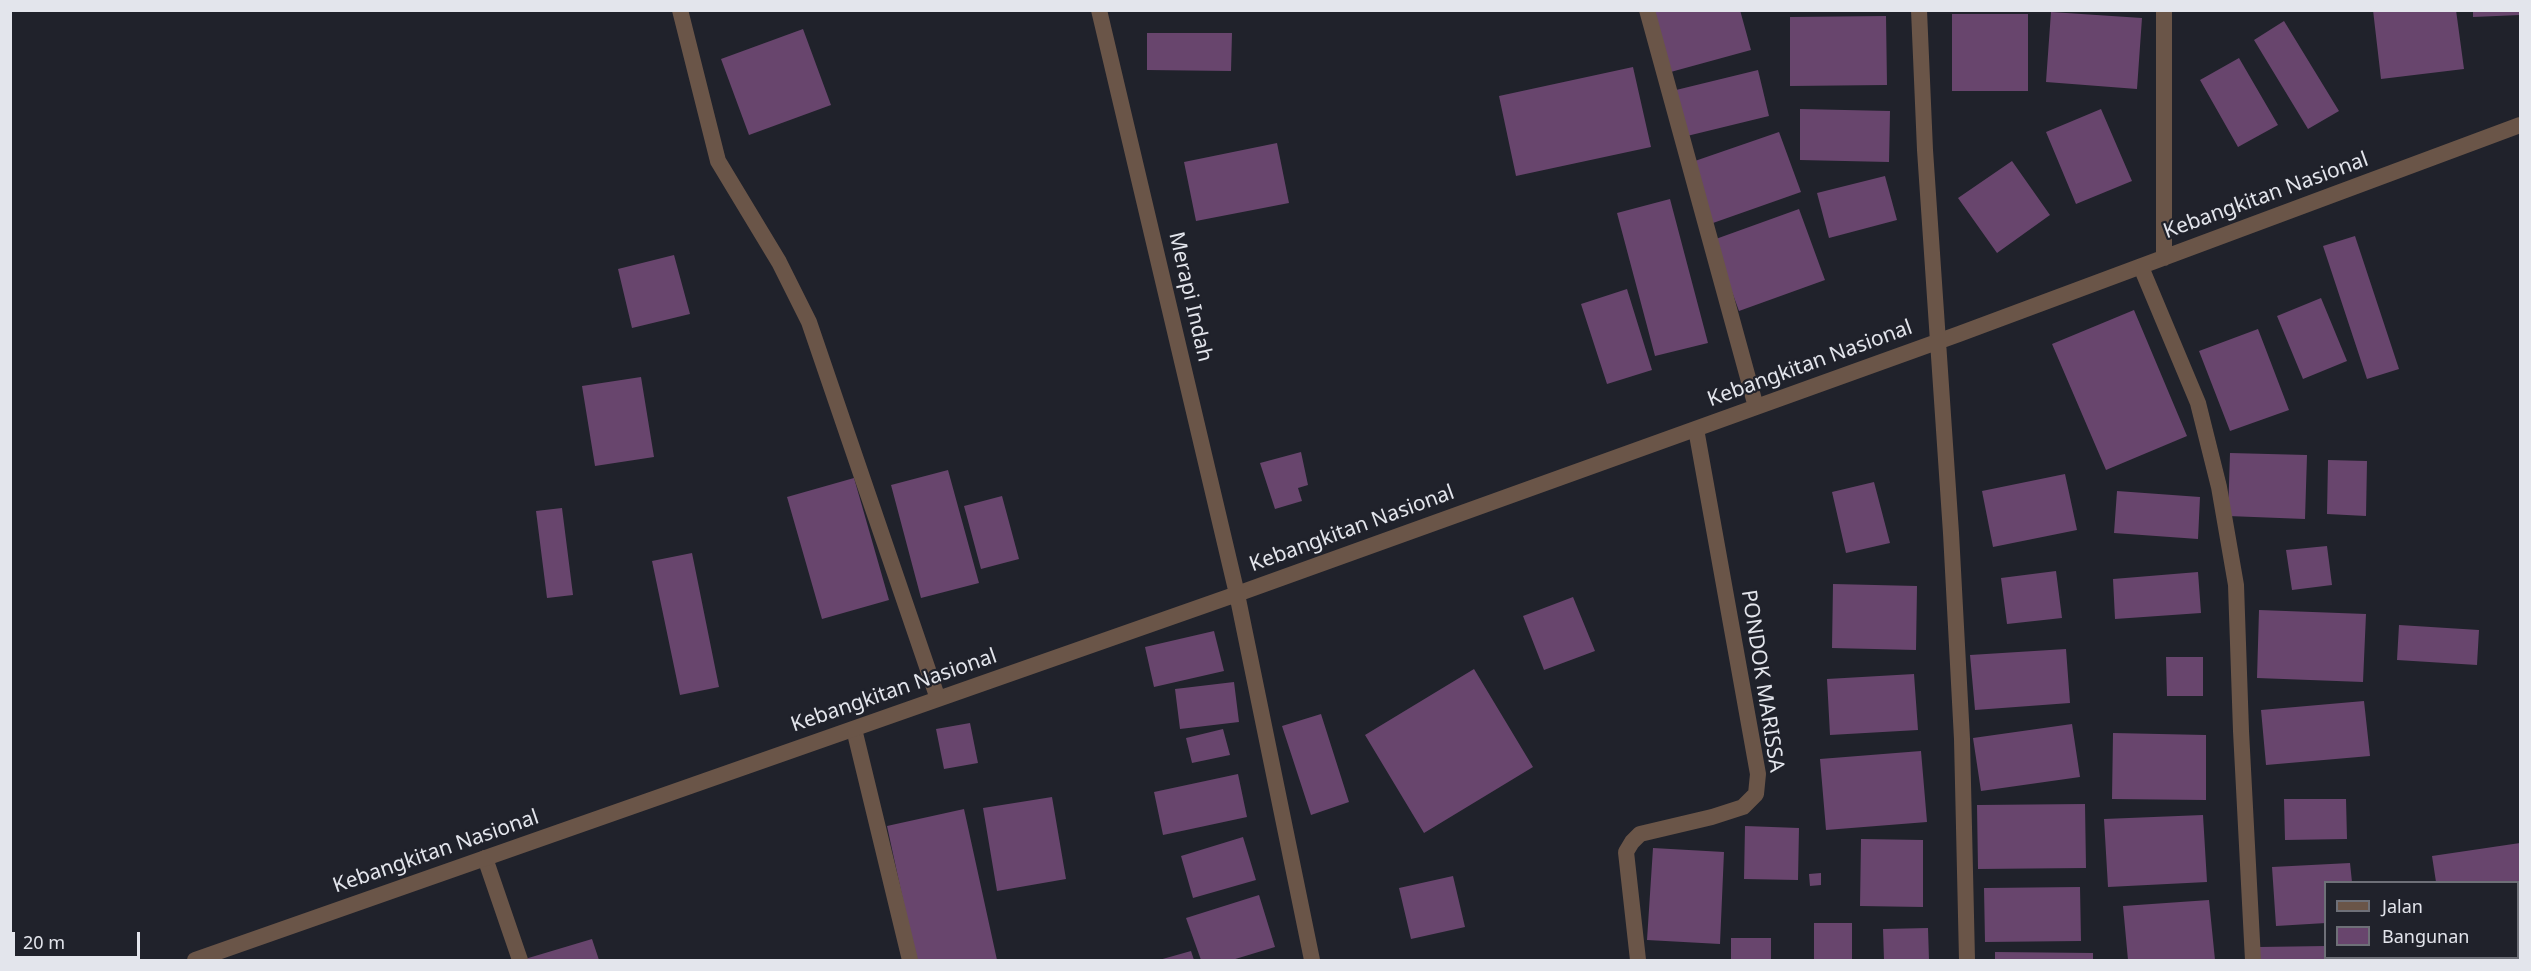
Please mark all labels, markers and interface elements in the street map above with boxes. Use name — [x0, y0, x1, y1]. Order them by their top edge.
street label: Kebangkitan Nasional — [2160, 147, 2372, 245]
street label: Merapi Indah — [1163, 230, 1217, 364]
street label: Kebangkitan Nasional — [1704, 315, 1916, 413]
street label: Kebangkitan Nasional — [1246, 480, 1458, 578]
street label: PONDOK MARISSA — [1735, 588, 1789, 774]
street label: Kebangkitan Nasional — [788, 644, 1000, 738]
street label: Kebangkitan Nasional — [330, 805, 542, 899]
legend — [2324, 881, 2519, 959]
text: Jalan — [2382, 894, 2423, 918]
scale bar — [15, 920, 142, 958]
text: Bangunan — [2382, 924, 2469, 948]
text: 20 m — [23, 930, 65, 954]

